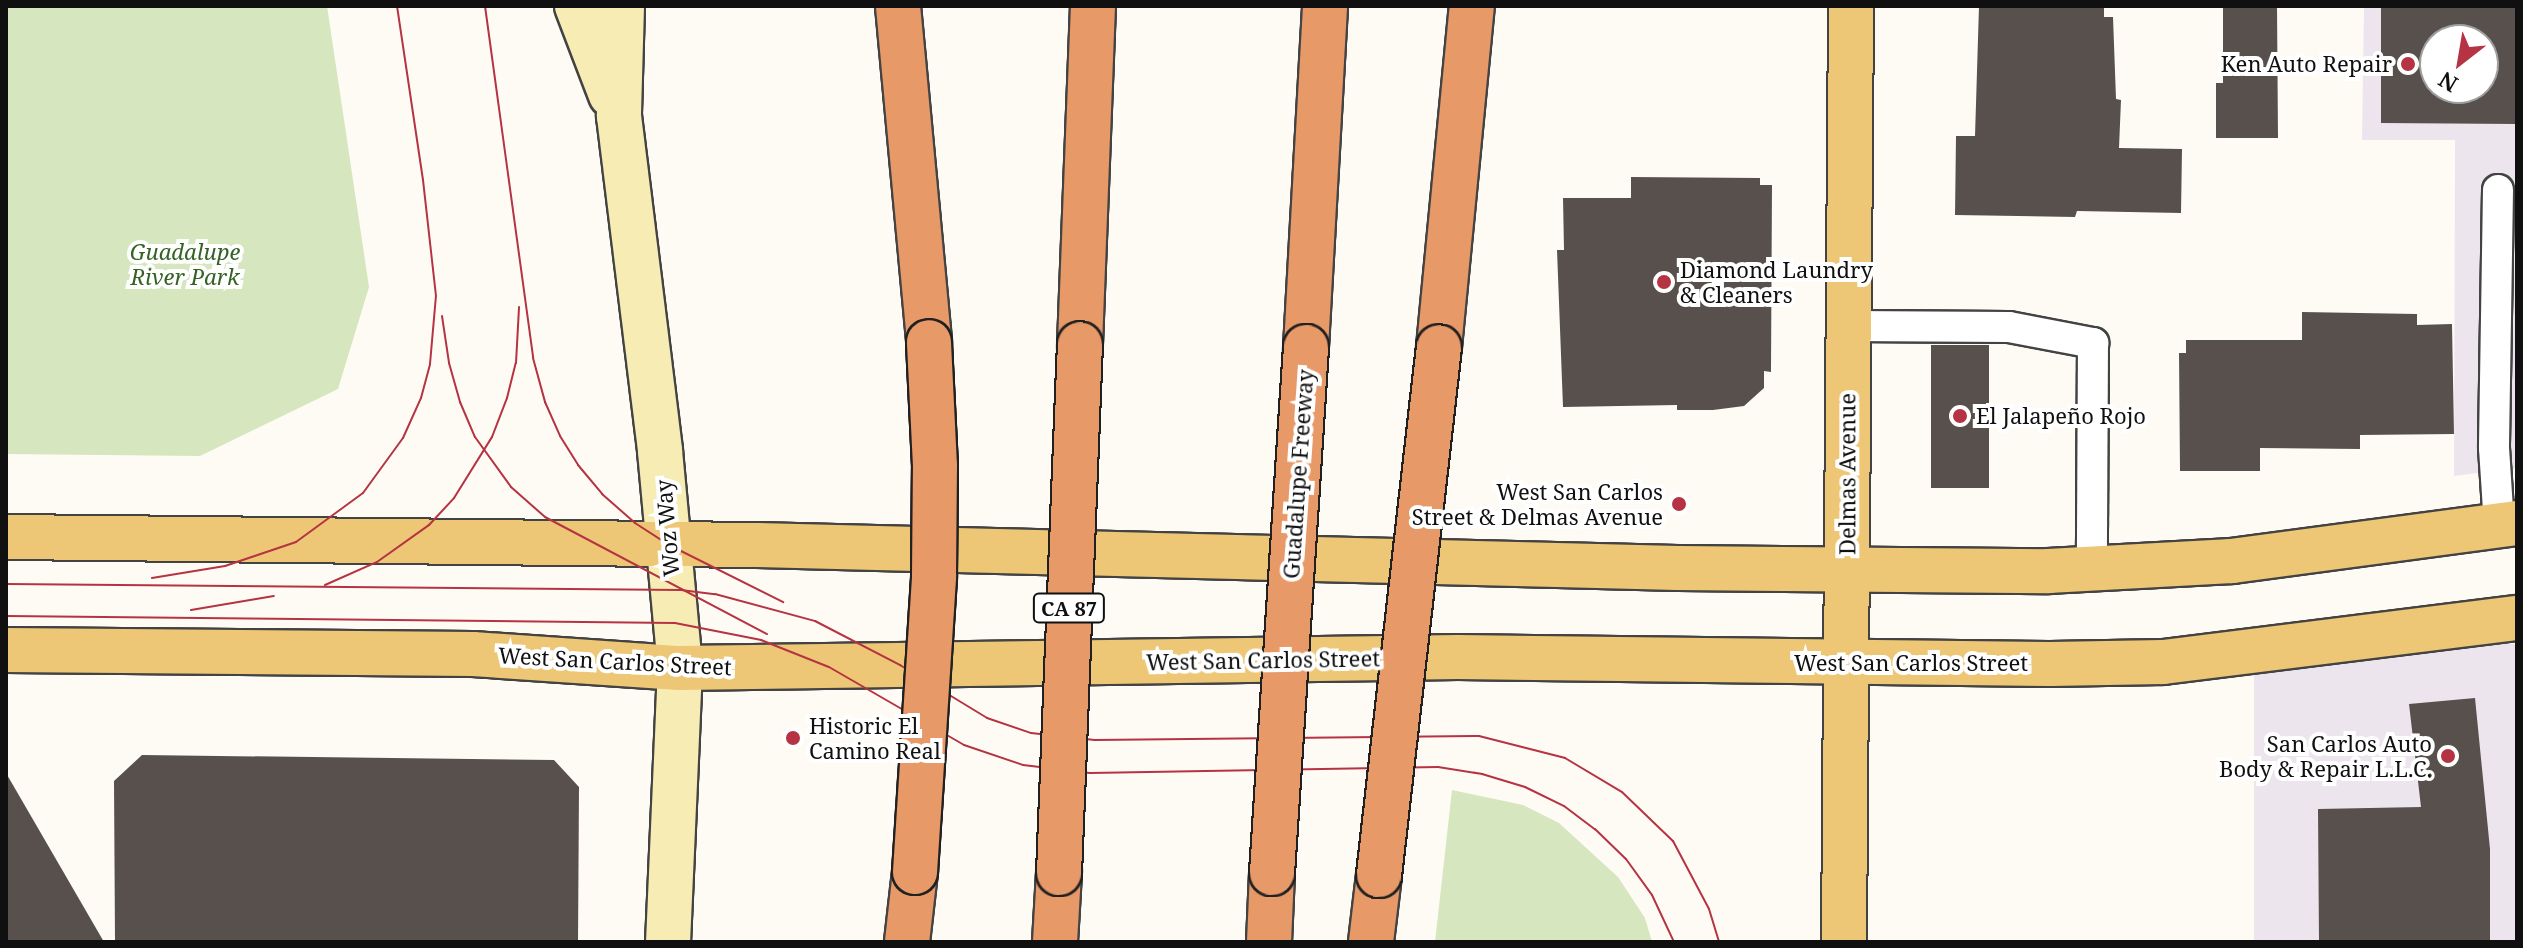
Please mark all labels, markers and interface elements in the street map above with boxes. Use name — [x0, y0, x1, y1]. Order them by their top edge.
north arrow — [2419, 24, 2499, 104]
place label: Ken Auto Repair — [2221, 51, 2392, 77]
marker: Ken Auto Repair — [2399, 55, 2417, 73]
text: N — [2433, 66, 2463, 100]
park label: Guadalupe River Park — [130, 238, 240, 290]
place label: Diamond Laundry & Cleaners — [1680, 256, 1873, 308]
marker: Diamond Laundry & Cleaners — [1655, 273, 1673, 291]
street label: Guadalupe Freeway — [1278, 368, 1318, 580]
street label: Delmas Avenue — [1834, 393, 1860, 555]
place label: El Jalapeño Rojo — [1976, 403, 2146, 429]
marker: El Jalapeño Rojo — [1951, 407, 1969, 425]
street label: Woz Way — [650, 478, 684, 578]
place label: West San Carlos Street & Delmas Avenue — [1412, 478, 1663, 530]
marker: West San Carlos Street & Delmas Avenue — [1670, 495, 1688, 513]
road number: CA 87 — [1031, 592, 1107, 624]
street label: West San Carlos Street — [498, 642, 732, 680]
street label: West San Carlos Street — [1146, 645, 1380, 675]
street label: West San Carlos Street — [1794, 650, 2028, 676]
place label: Historic El Camino Real — [809, 712, 941, 764]
marker: Historic El Camino Real — [784, 729, 802, 747]
place label: San Carlos Auto Body & Repair L.L.C. — [2219, 730, 2432, 782]
marker: San Carlos Auto Body & Repair L.L.C. — [2439, 747, 2457, 765]

